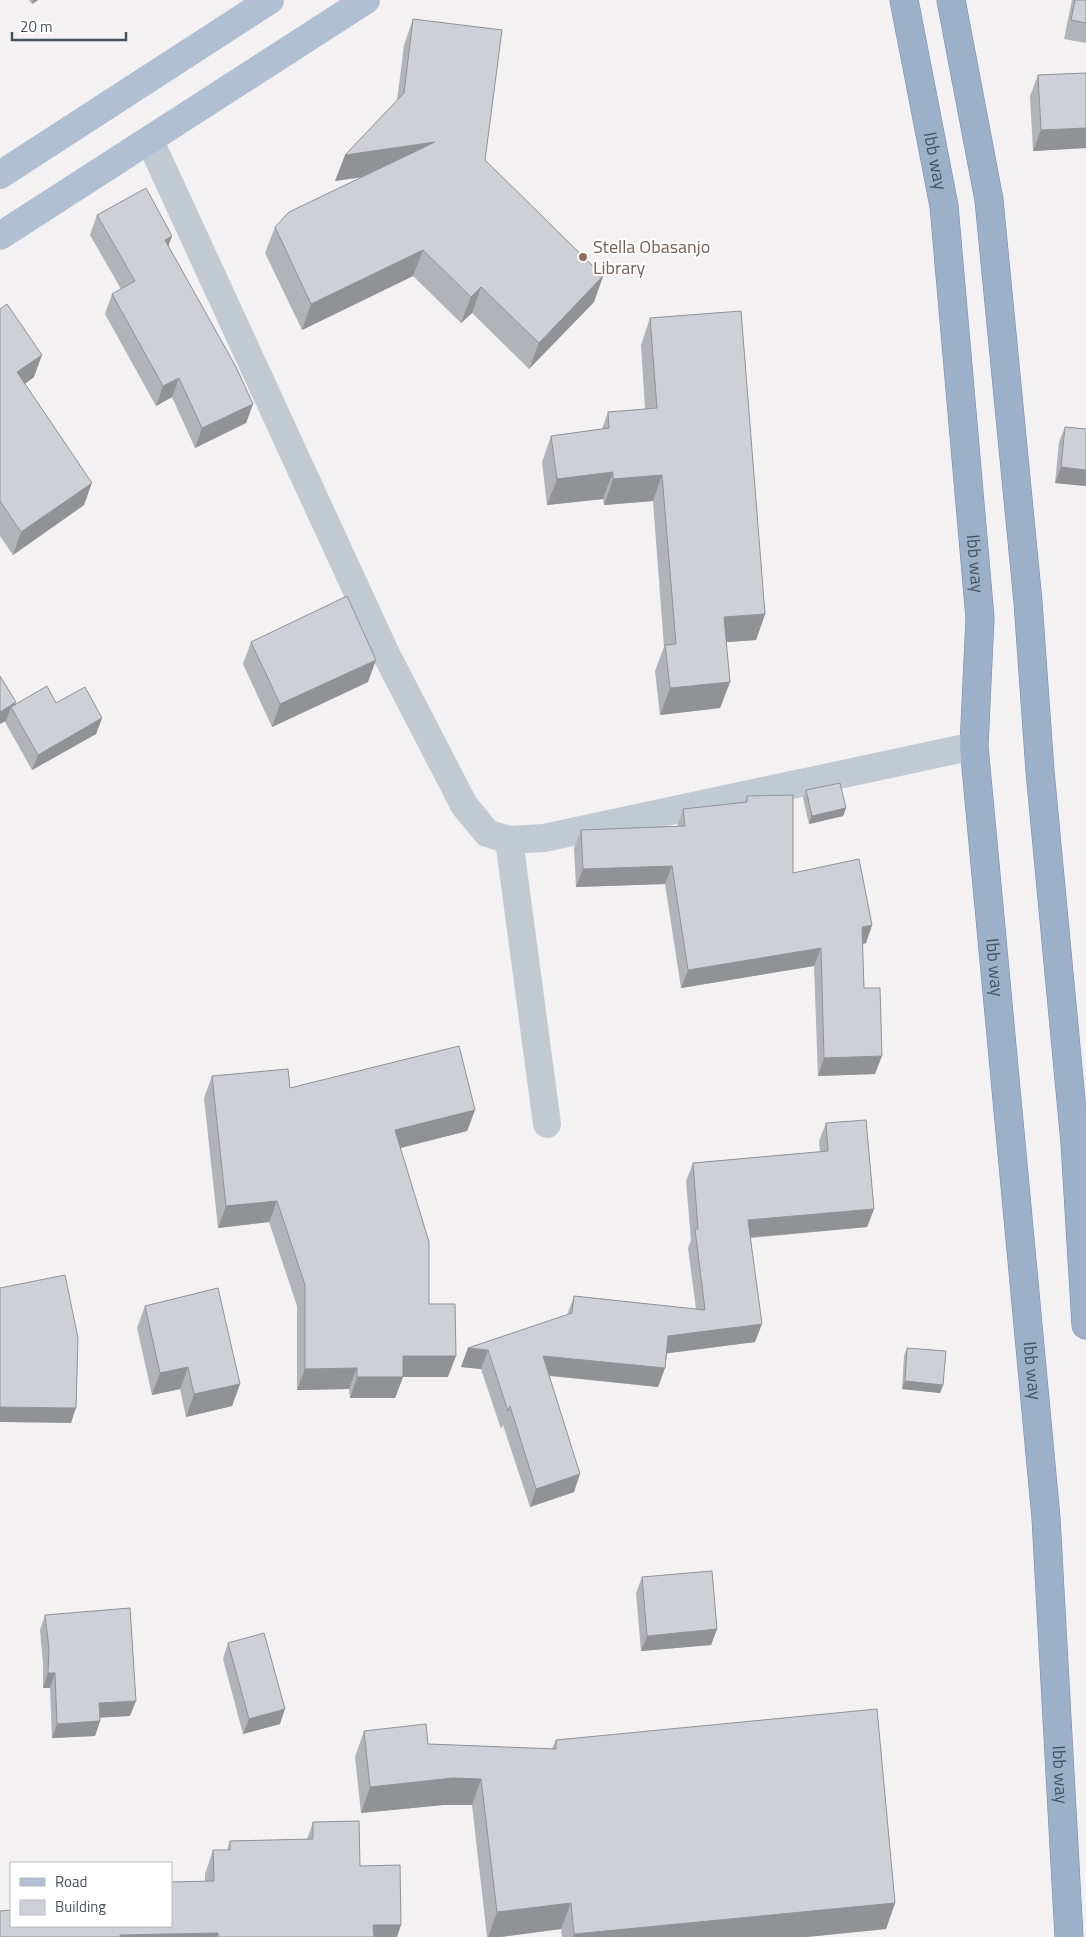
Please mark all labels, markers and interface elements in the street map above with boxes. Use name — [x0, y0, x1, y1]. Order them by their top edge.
scale bar — [12, 10, 126, 42]
text: 20 m — [20, 15, 53, 38]
street label: Ibb way — [917, 130, 955, 193]
place label: Stella Obasanjo Library — [593, 233, 710, 281]
marker: Stella Obasanjo Library — [577, 251, 589, 263]
street label: Ibb way — [960, 533, 992, 594]
street label: Ibb way — [979, 937, 1011, 998]
street label: Ibb way — [1017, 1340, 1049, 1401]
street label: Ibb way — [1046, 1745, 1076, 1805]
legend — [10, 1862, 172, 1927]
text: Road — [55, 1870, 87, 1893]
text: Building — [55, 1895, 106, 1918]

